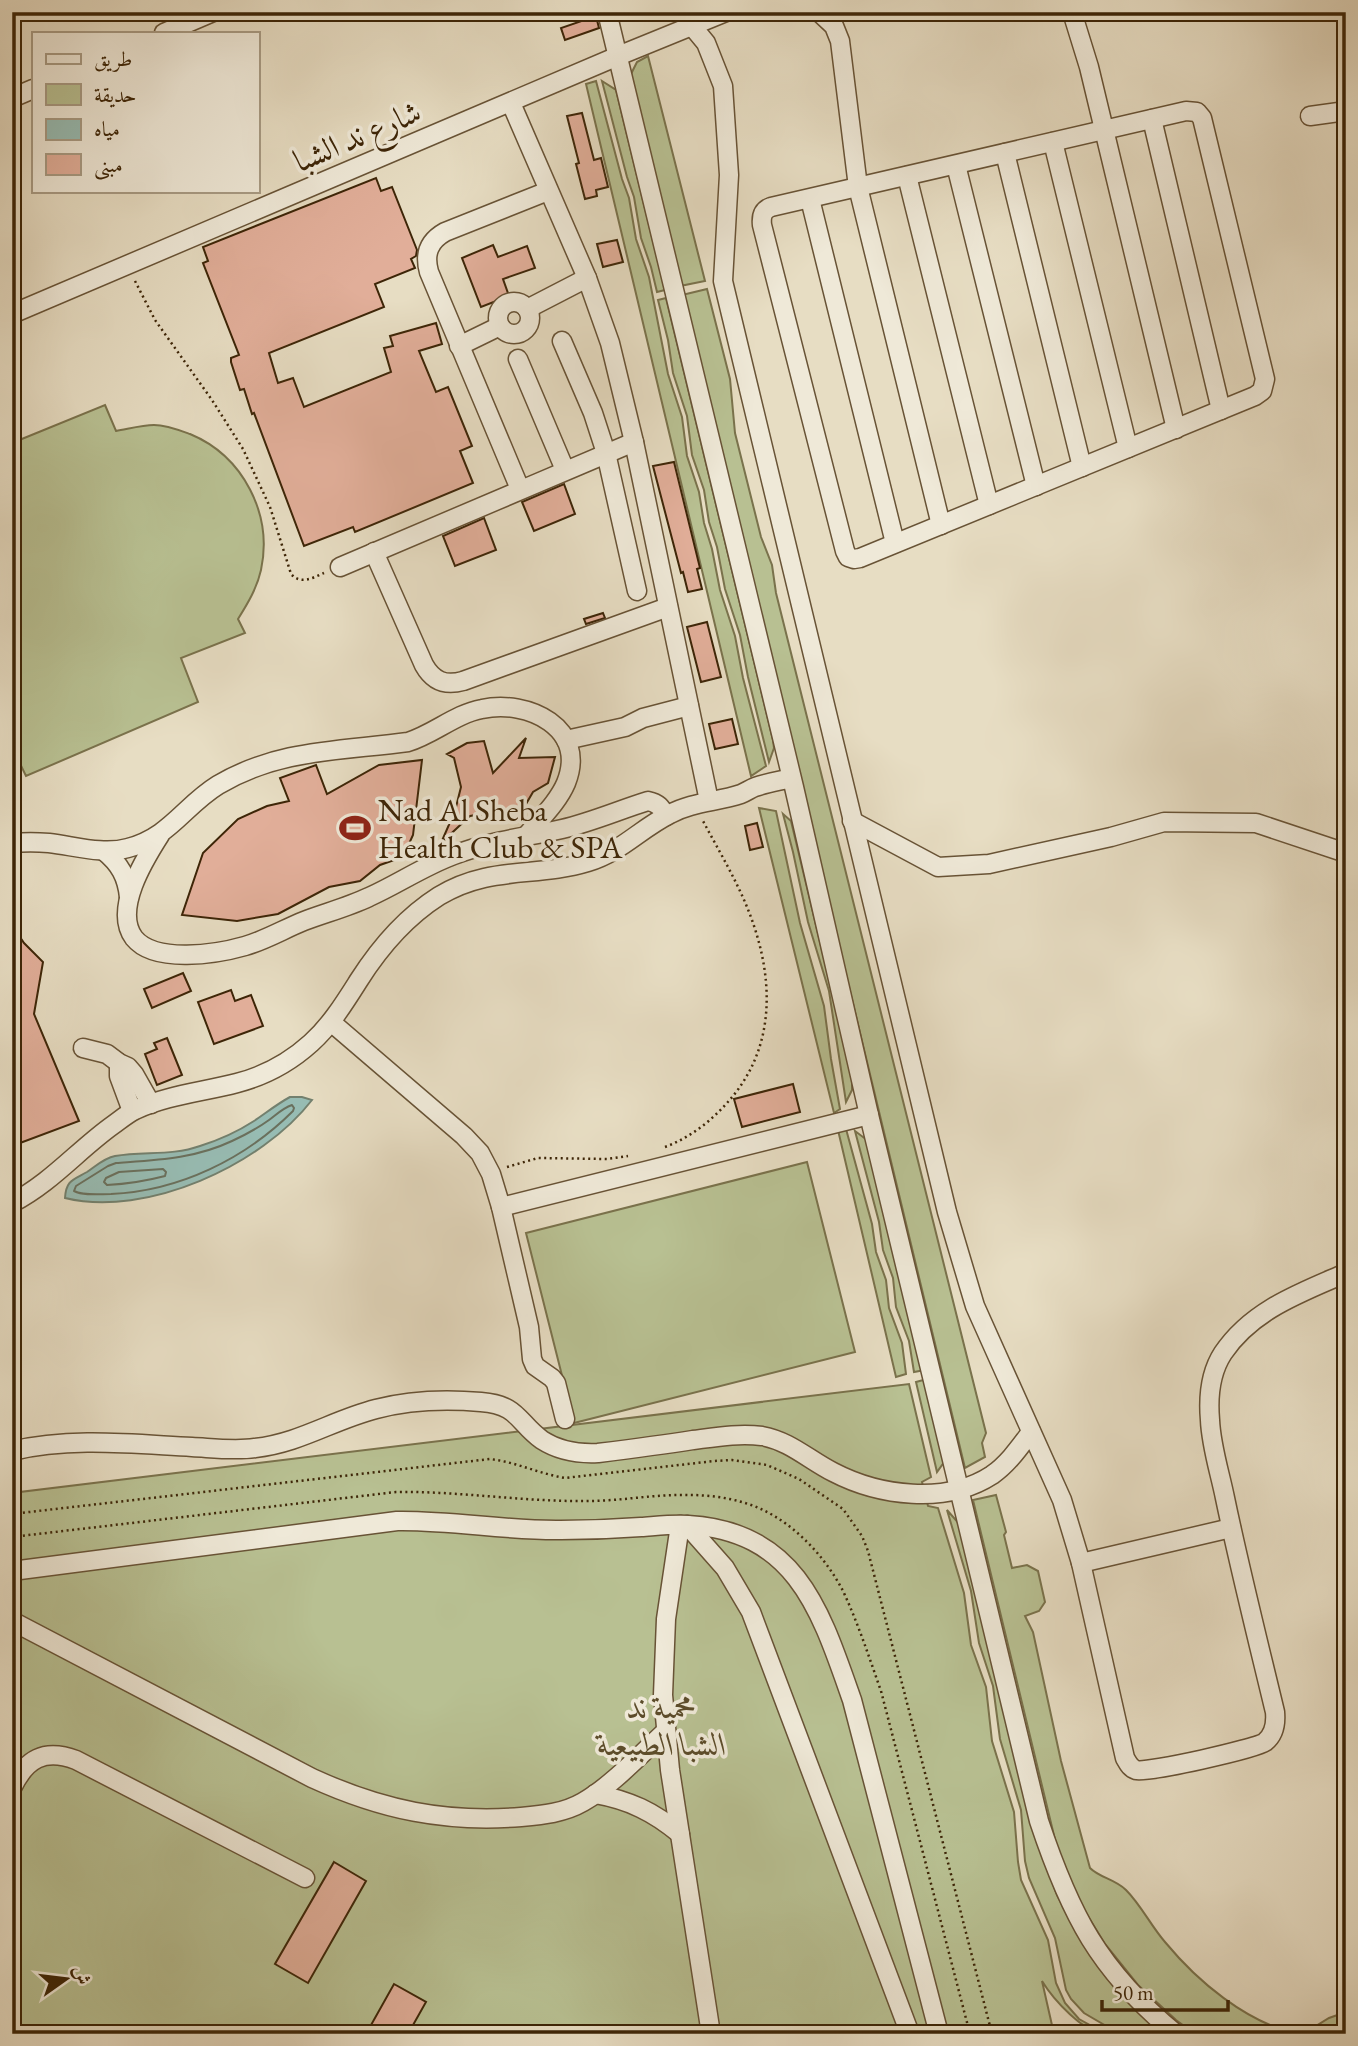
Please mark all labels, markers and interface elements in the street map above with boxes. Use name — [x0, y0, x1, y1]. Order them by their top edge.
legend — [32, 32, 259, 192]
text: طريق — [94, 45, 132, 72]
text: حديقة — [94, 81, 137, 108]
street label: شارع ند الشبا — [287, 90, 430, 187]
text: مياه — [94, 115, 120, 142]
text: مبنى — [94, 151, 123, 180]
place label: Nad Al Sheba Health Club & SPA — [378, 789, 623, 868]
sports icon: Nad Al Sheba Health Club & SPA — [338, 811, 372, 845]
park label: محمية ند الشبا الطبيعية — [594, 1686, 727, 1765]
north arrow — [32, 1944, 102, 2014]
text: ش — [68, 1963, 96, 1987]
scale bar — [1102, 1969, 1228, 2013]
text: 50 m — [1113, 1979, 1154, 2006]

